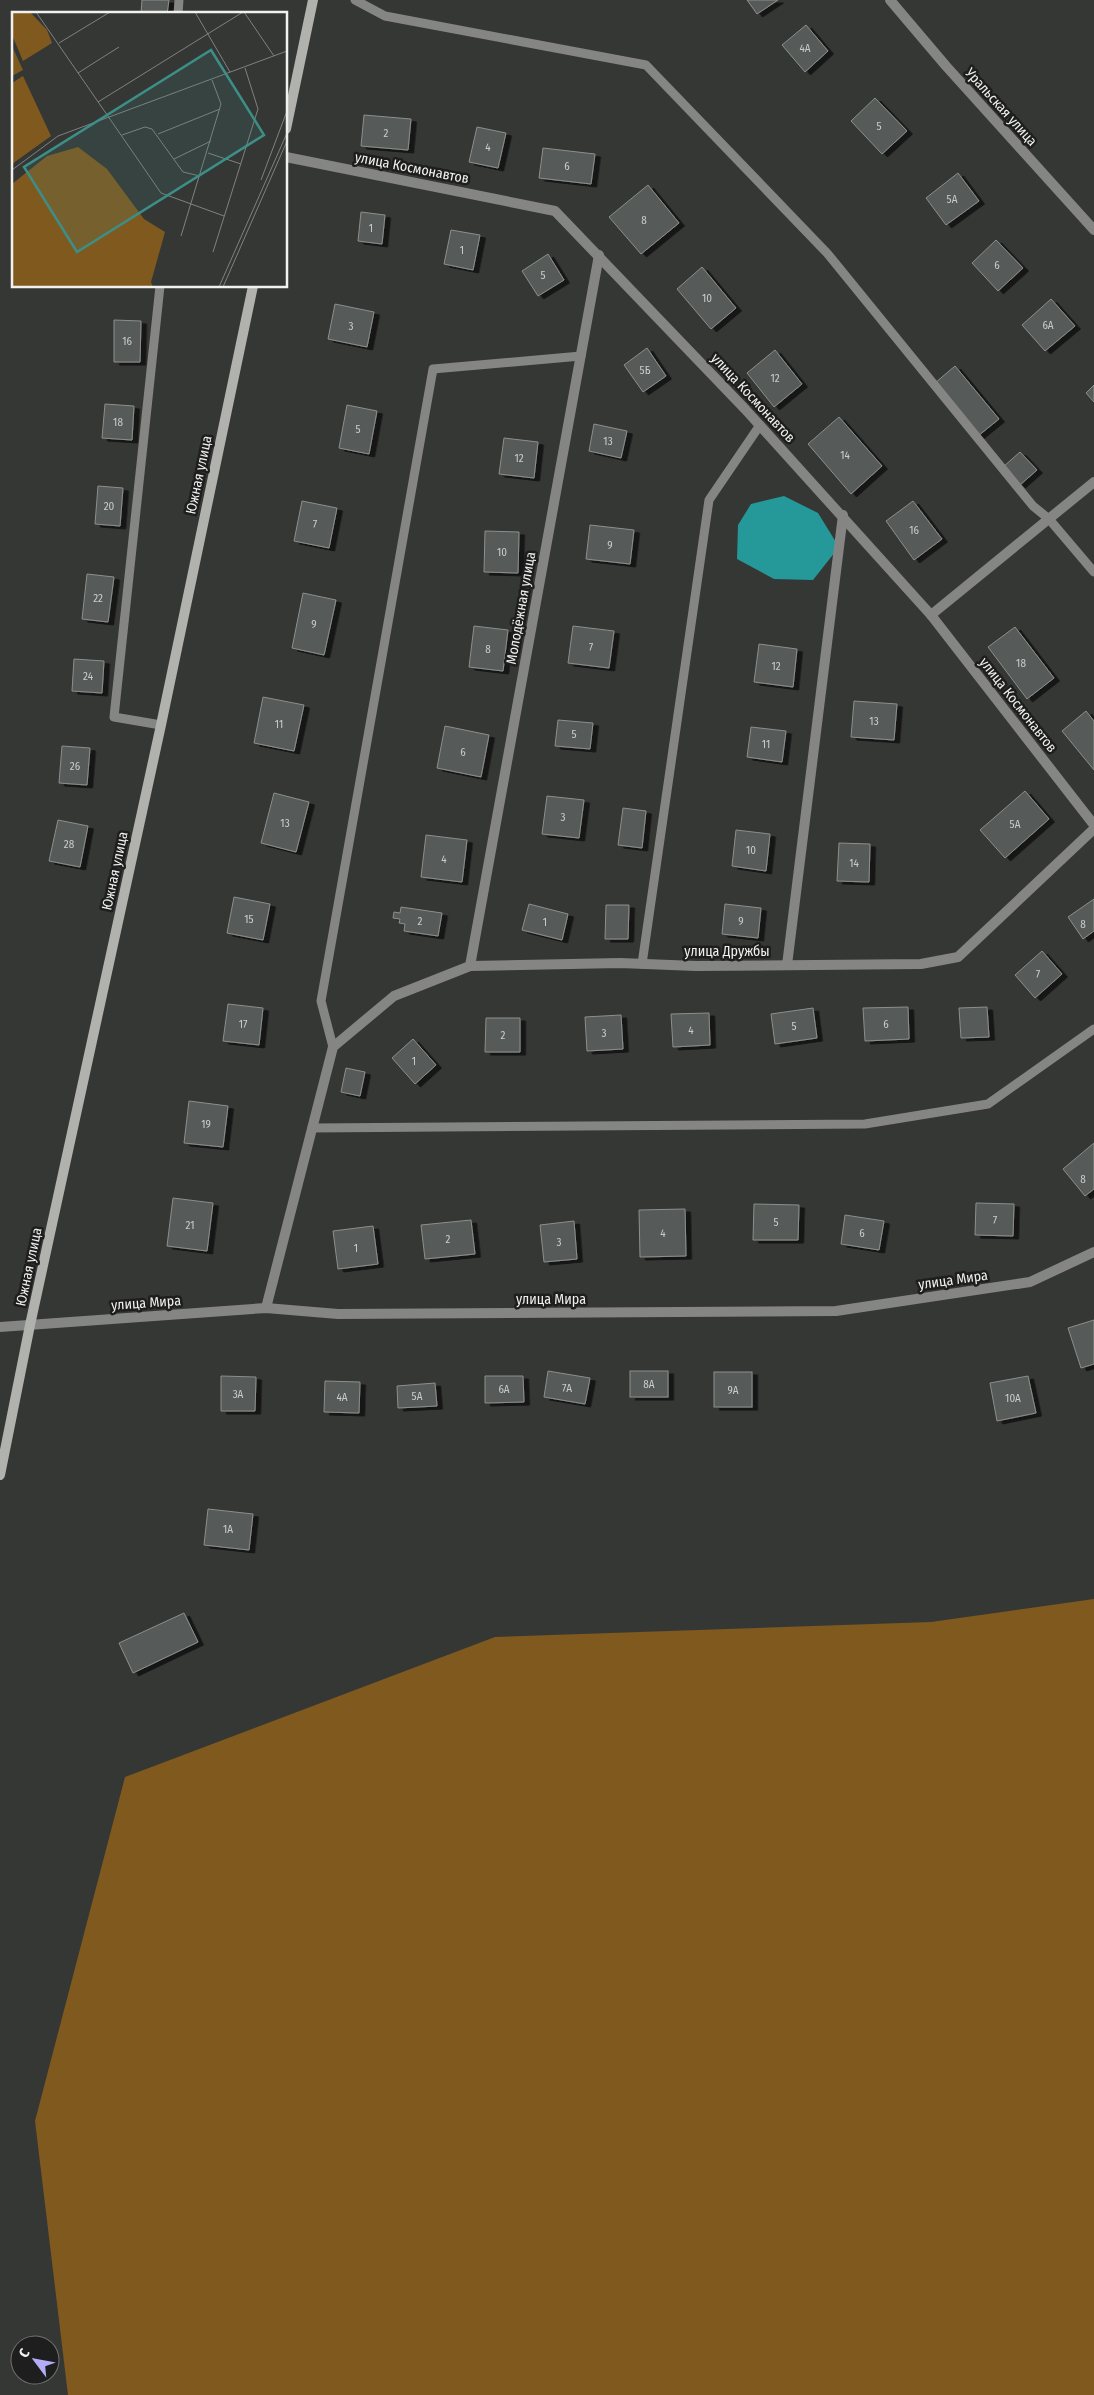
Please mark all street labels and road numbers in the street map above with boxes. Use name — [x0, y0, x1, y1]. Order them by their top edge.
street label: Уральская улица — [961, 64, 1041, 150]
street label: улица Космонавтов — [354, 149, 470, 187]
street label: улица Космонавтов — [707, 350, 799, 446]
street label: Южная улица — [182, 434, 216, 516]
street label: Молодёжная улица — [503, 550, 539, 666]
street label: улица Космонавтов — [976, 654, 1060, 756]
street label: Южная улица — [98, 830, 132, 912]
street label: улица Дружбы — [684, 943, 770, 960]
street label: Южная улица — [12, 1226, 46, 1308]
street label: улица Мира — [917, 1267, 989, 1293]
street label: улица Мира — [516, 1291, 586, 1308]
street label: улица Мира — [110, 1292, 182, 1314]

